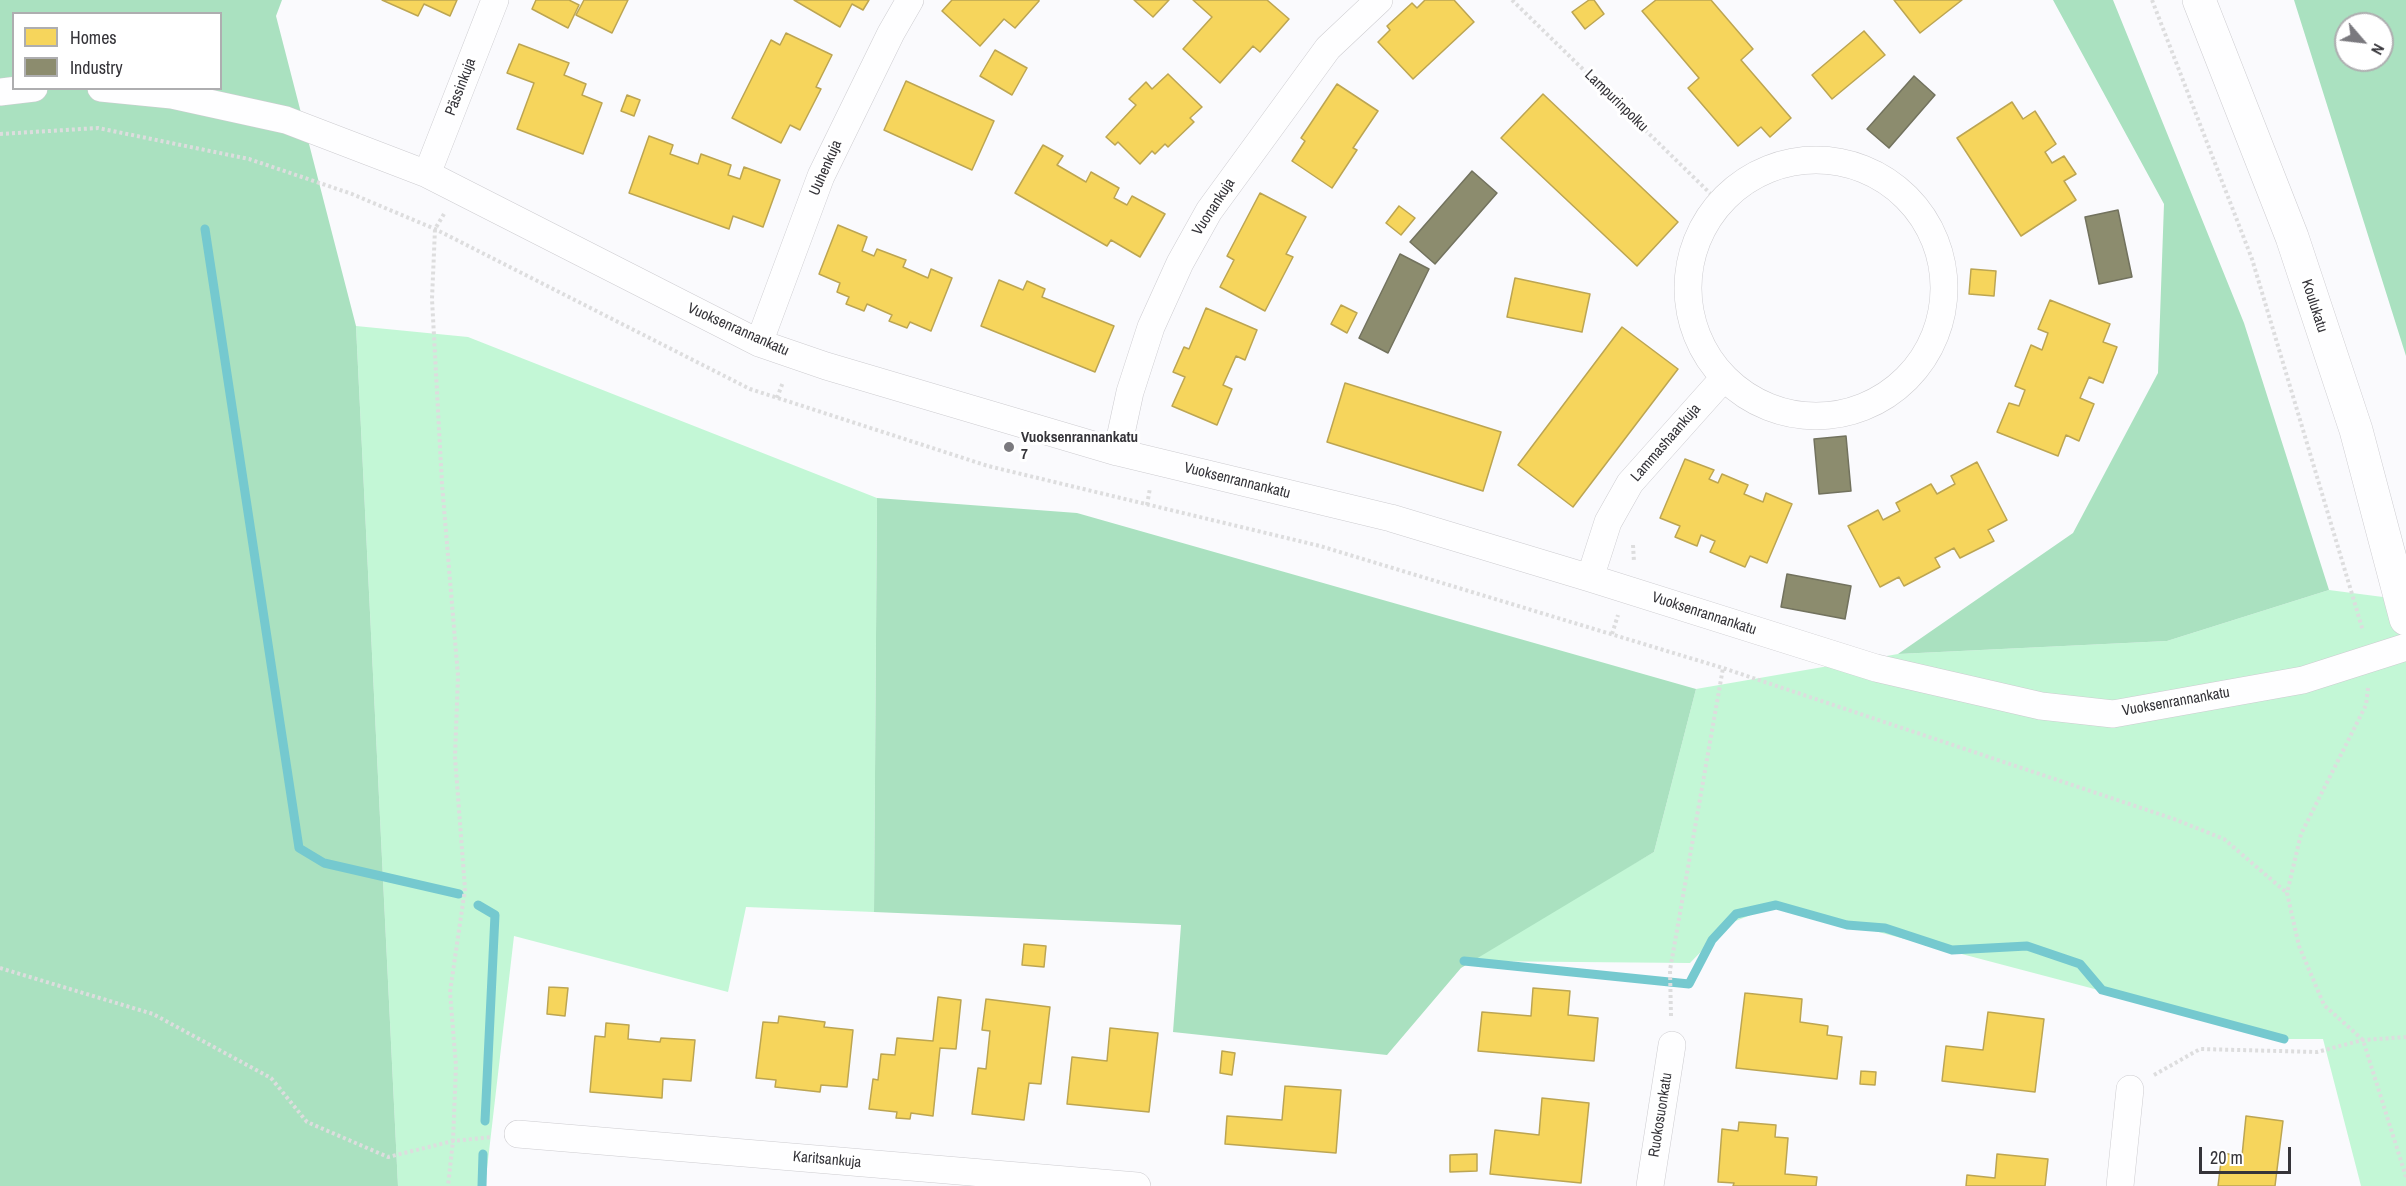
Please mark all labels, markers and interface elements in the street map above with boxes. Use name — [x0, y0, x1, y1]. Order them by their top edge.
legend — [12, 12, 222, 90]
north arrow — [2334, 12, 2394, 72]
text: Homes — [70, 25, 117, 50]
text: N — [2366, 40, 2390, 59]
text: Industry — [70, 55, 123, 80]
street label: Pässinkuja — [442, 56, 480, 118]
street label: Lampurinpolku — [1580, 66, 1652, 136]
street label: Uuhenkuja — [806, 137, 846, 199]
street label: Vuonankuja — [1189, 175, 1239, 239]
street label: Koulukatu — [2297, 277, 2331, 335]
street label: Vuoksenrannankatu — [685, 300, 791, 360]
street label: Lammashaankuja — [1627, 400, 1705, 486]
place label: Vuoksenrannankatu 7 — [1021, 429, 1138, 464]
marker: Vuoksenrannankatu 7 — [1002, 440, 1016, 454]
street label: Vuoksenrannankatu — [1182, 459, 1292, 503]
street label: Vuoksenrannankatu — [1649, 589, 1759, 639]
street label: Vuoksenrannankatu — [2121, 684, 2231, 720]
street label: Ruokosuonkatu — [1645, 1071, 1677, 1159]
scale bar — [2202, 1135, 2294, 1173]
text: 20 m — [2210, 1145, 2243, 1170]
street label: Karitsankuja — [792, 1148, 862, 1172]

